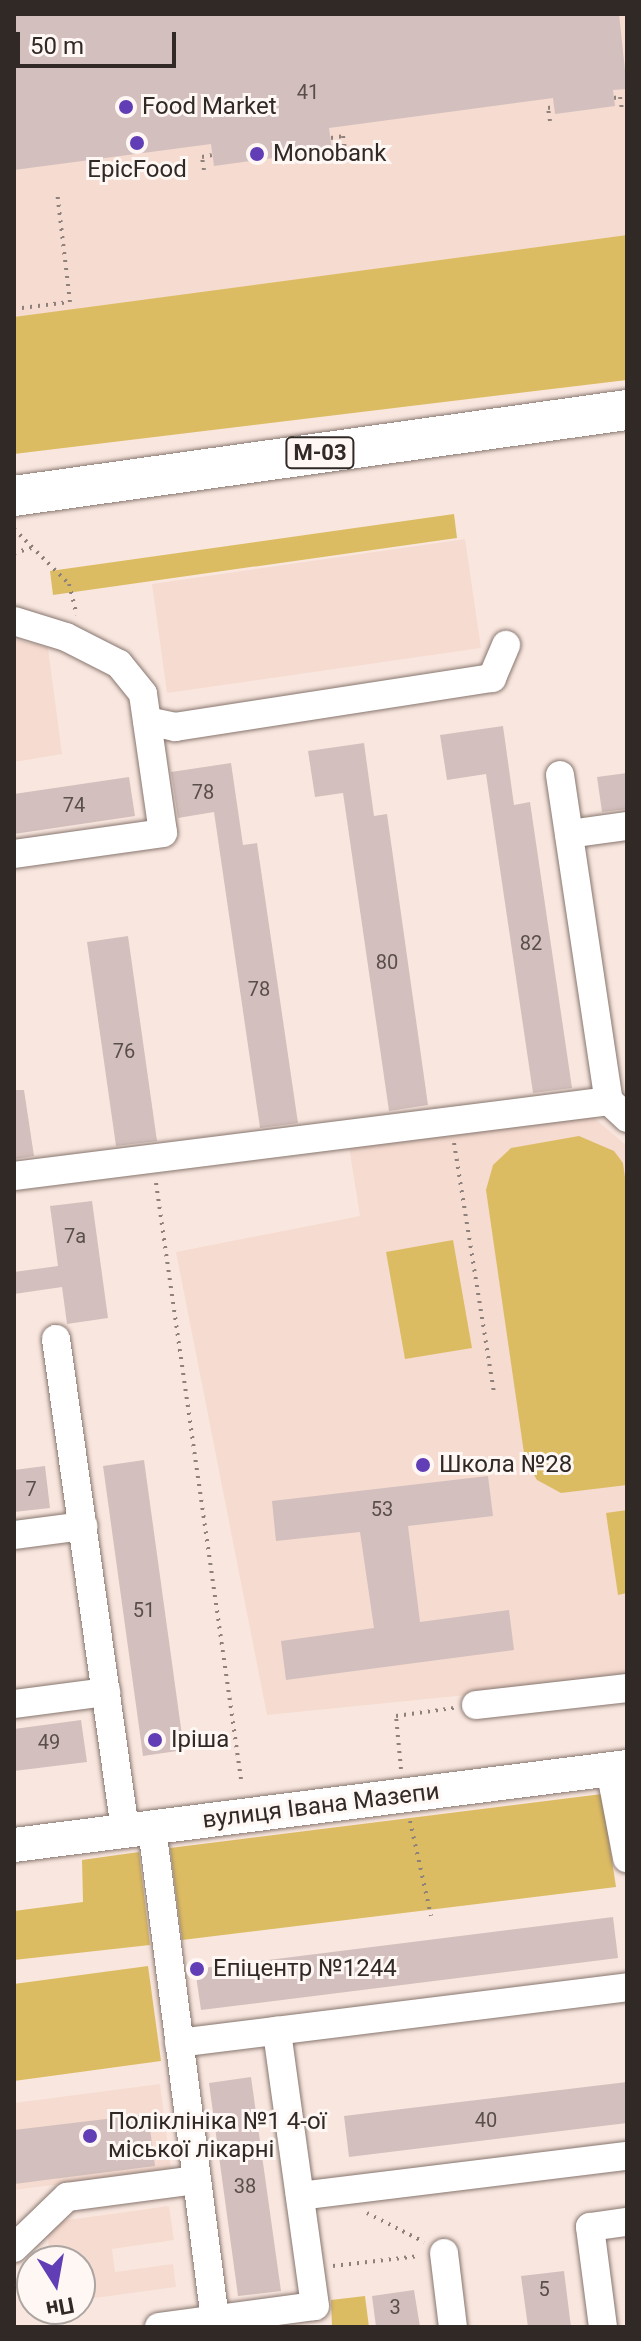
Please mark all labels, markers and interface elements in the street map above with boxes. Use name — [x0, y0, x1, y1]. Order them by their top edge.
scale bar — [20, 16, 180, 66]
text: 50 m — [30, 32, 84, 60]
house number: 41 — [297, 80, 319, 104]
place label: Food Market — [142, 93, 277, 121]
marker: Food Market — [117, 98, 135, 116]
marker: EpicFood — [128, 134, 146, 152]
place label: Monobank — [273, 140, 387, 168]
marker: Monobank — [248, 145, 266, 163]
place label: EpicFood — [87, 156, 187, 184]
road number: М-03 — [284, 435, 356, 471]
house number: 78 — [192, 780, 214, 804]
house number: 74 — [63, 793, 85, 817]
house number: 82 — [520, 931, 542, 955]
house number: 80 — [376, 950, 398, 974]
house number: 78 — [248, 977, 270, 1001]
house number: 76 — [113, 1039, 135, 1063]
house number: 7а — [64, 1224, 86, 1248]
place label: Школа №28 — [439, 1451, 572, 1479]
marker: Школа №28 — [414, 1456, 432, 1474]
house number: 7 — [25, 1477, 37, 1501]
house number: 53 — [371, 1497, 393, 1521]
house number: 51 — [133, 1598, 155, 1622]
place label: Іріша — [171, 1726, 229, 1754]
house number: 49 — [38, 1730, 60, 1754]
marker: Іріша — [146, 1731, 164, 1749]
street label: вулиця Івана Мазепи — [201, 1777, 441, 1835]
place label: Епіцентр №1244 — [213, 1955, 397, 1983]
marker: Епіцентр №1244 — [188, 1960, 206, 1978]
place label: Поліклініка №1 4-ої міської лікарні — [108, 2108, 327, 2164]
house number: 40 — [475, 2108, 497, 2132]
marker: Поліклініка №1 4-ої міської лікарні — [79, 2125, 101, 2147]
house number: 38 — [234, 2174, 256, 2198]
north arrow — [16, 2245, 96, 2325]
house number: 5 — [538, 2277, 550, 2301]
text: Пн — [44, 2292, 76, 2322]
house number: 3 — [389, 2295, 401, 2319]

